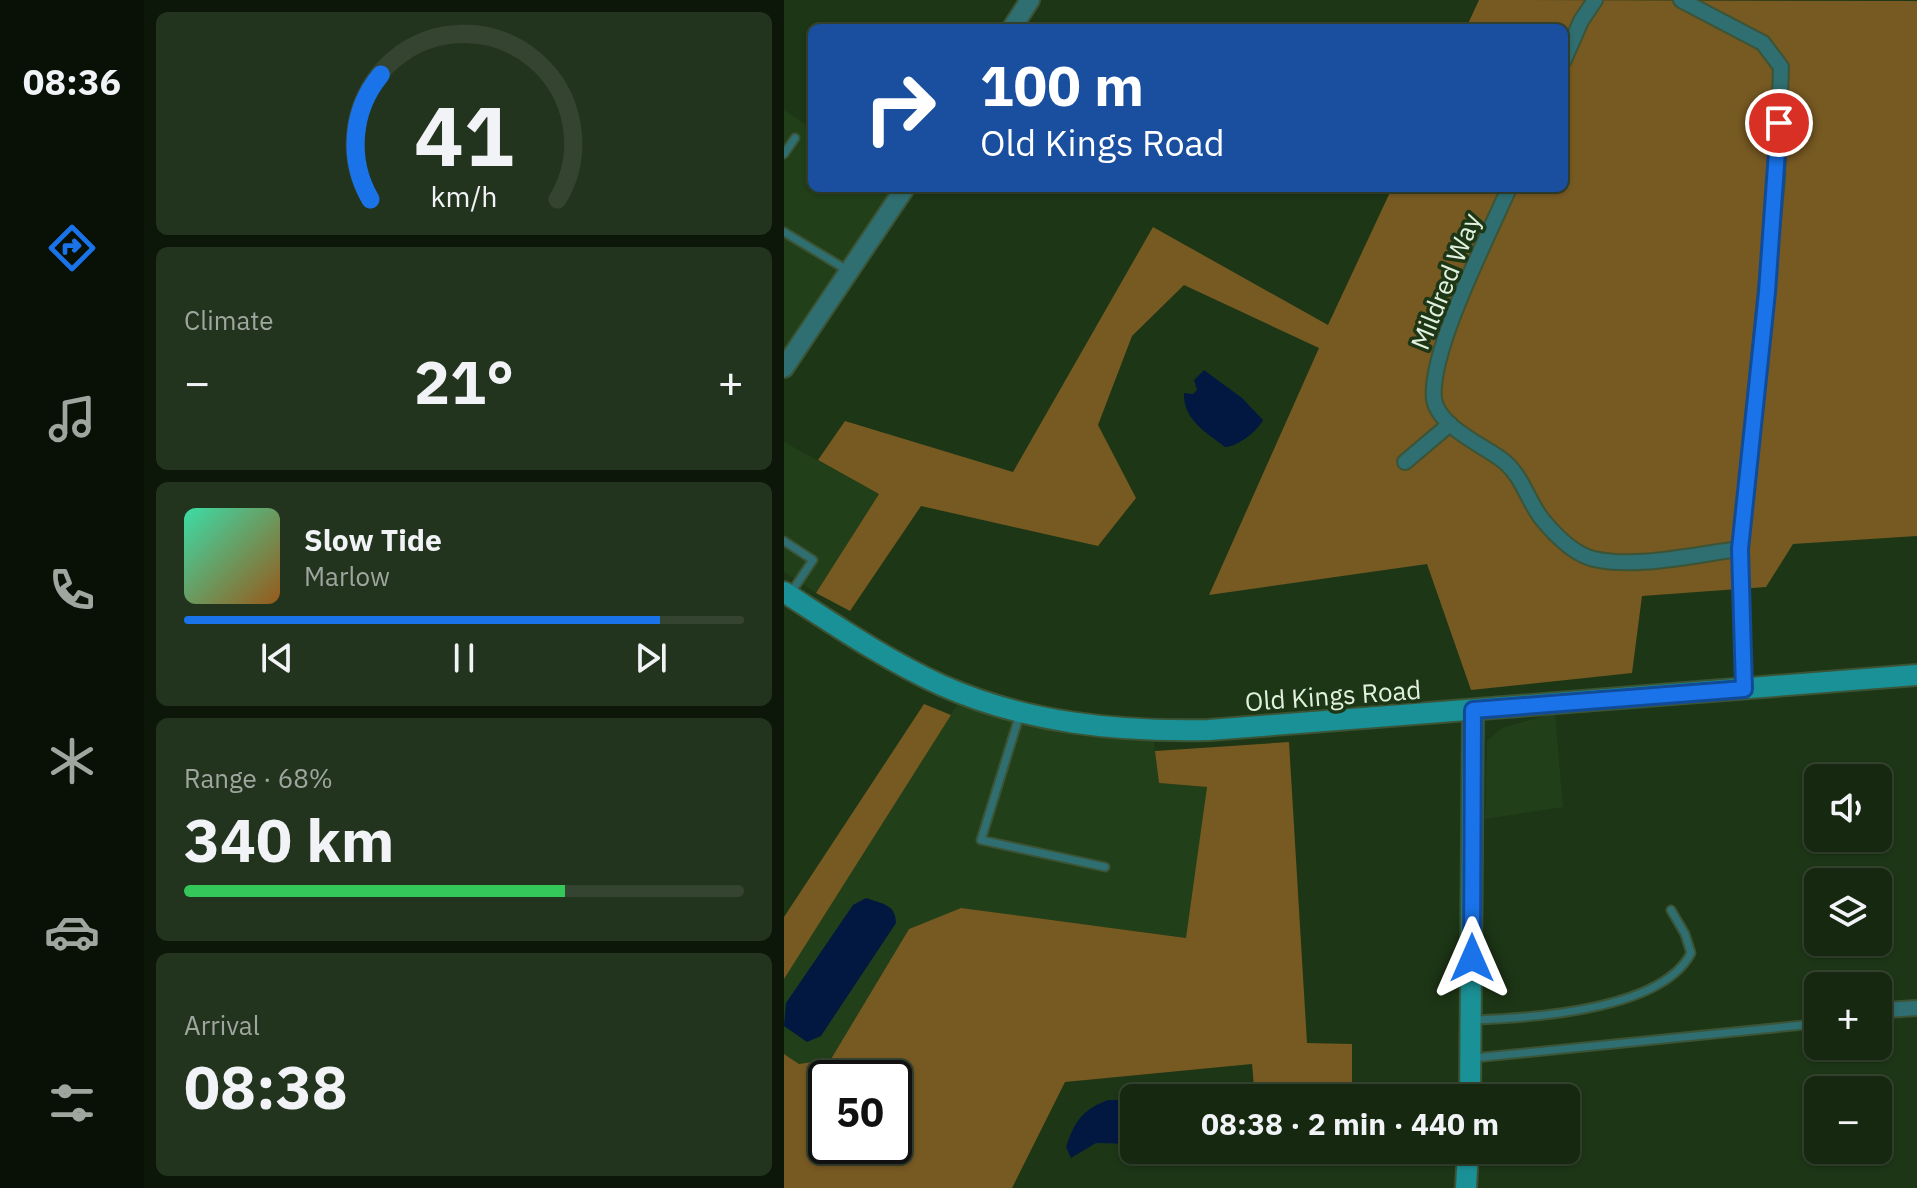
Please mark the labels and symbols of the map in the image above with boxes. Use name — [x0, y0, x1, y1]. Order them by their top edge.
pin — [1745, 89, 1813, 157]
street label: Mildred Way — [1402, 208, 1488, 354]
street label: Old Kings Road — [1244, 672, 1422, 718]
position arrow — [1430, 916, 1514, 1000]
speed limit sign: 50 — [808, 1060, 912, 1164]

